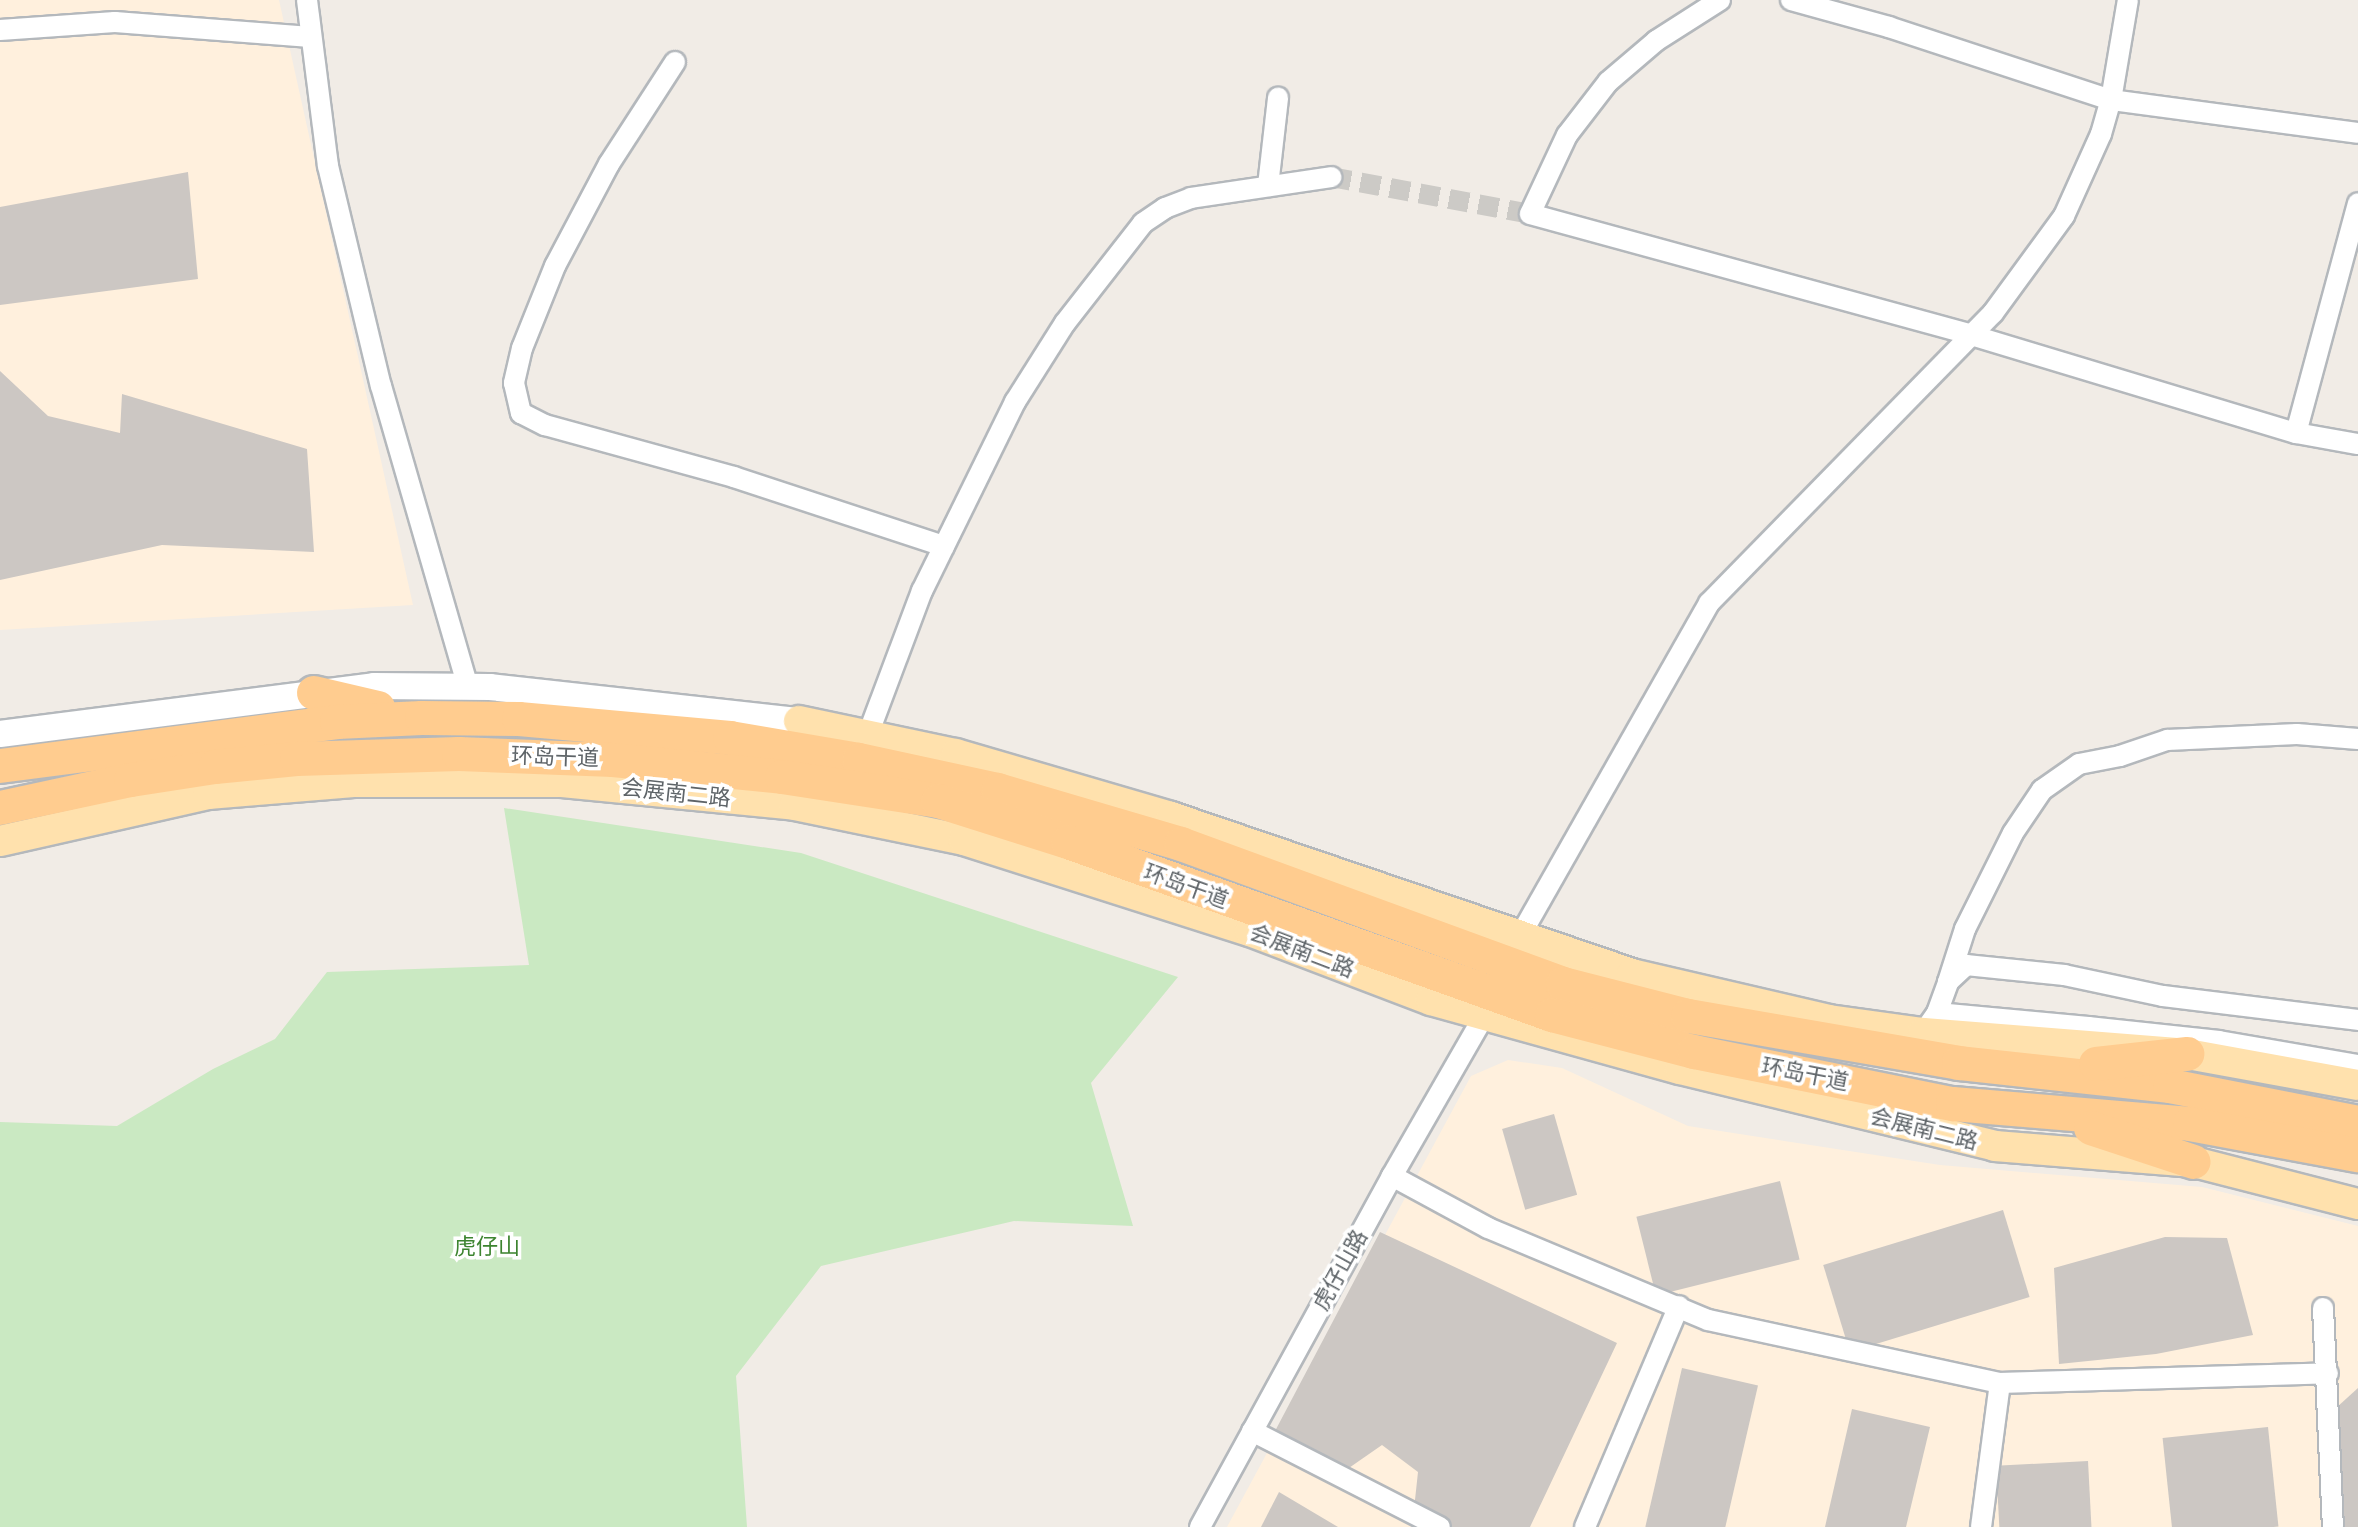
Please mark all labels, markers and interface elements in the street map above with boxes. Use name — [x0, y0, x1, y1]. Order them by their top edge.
street label: 环岛干道 — [511, 742, 599, 772]
street label: 会展南二路 — [620, 774, 732, 812]
street label: 环岛干道 — [1140, 859, 1232, 913]
street label: 会展南二路 — [1246, 919, 1358, 983]
street label: 环岛干道 — [1759, 1053, 1851, 1095]
street label: 会展南二路 — [1867, 1103, 1981, 1155]
street label: 虎仔山路 — [1307, 1225, 1373, 1315]
park label: 虎仔山 — [454, 1234, 520, 1260]

